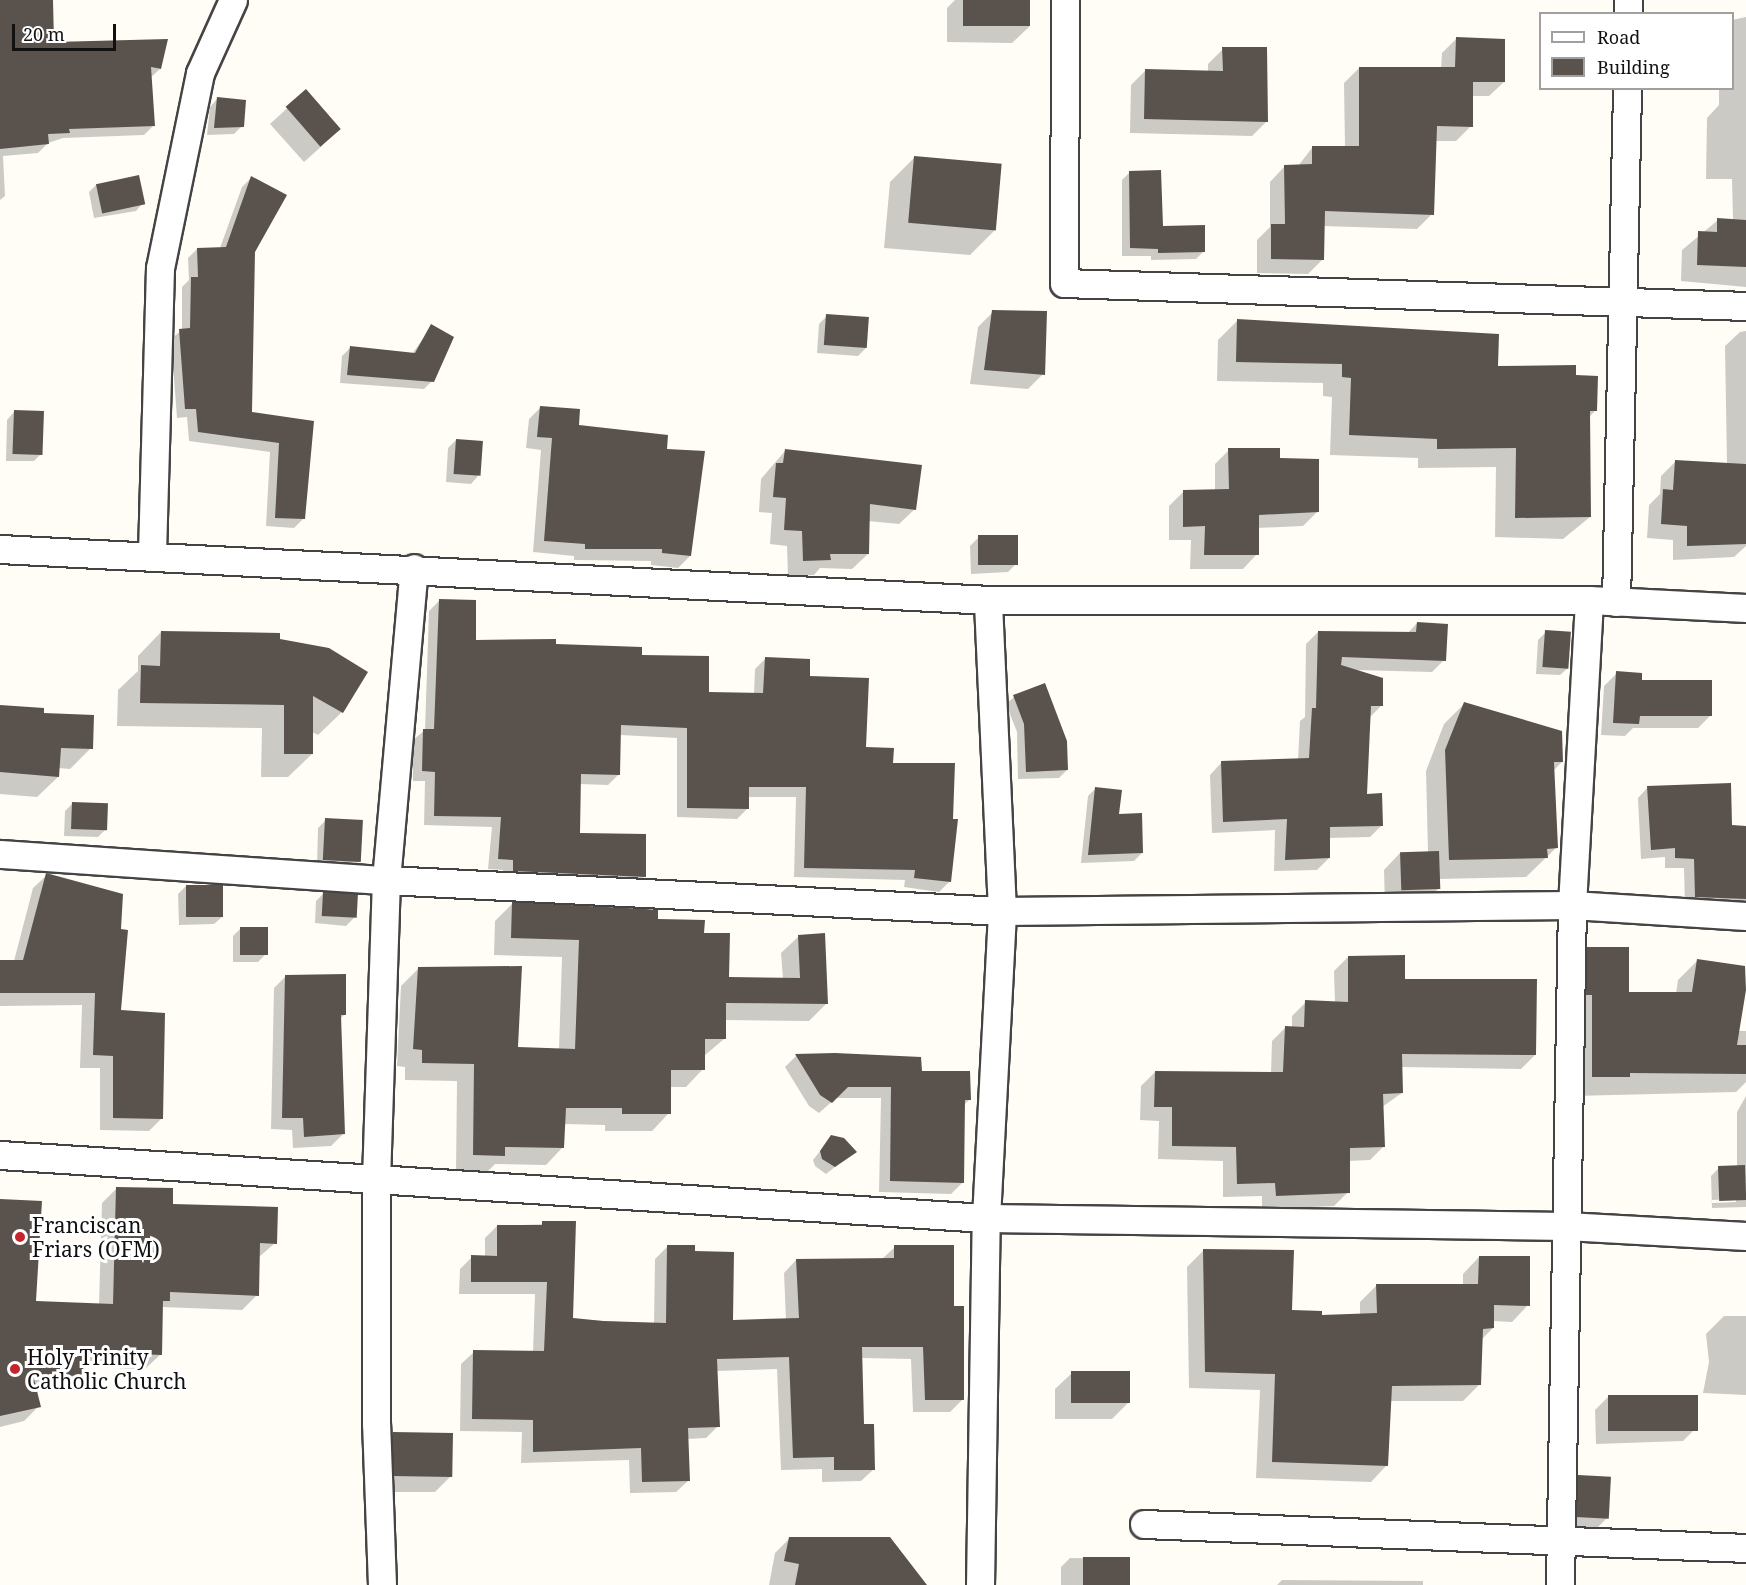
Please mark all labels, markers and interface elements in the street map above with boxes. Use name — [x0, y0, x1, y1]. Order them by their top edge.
scale bar — [15, 12, 118, 50]
legend — [1539, 12, 1734, 90]
text: 20 m — [23, 22, 65, 46]
text: Road — [1597, 25, 1640, 49]
text: Building — [1597, 55, 1670, 79]
place label: Franciscan Friars (OFM) — [32, 1212, 160, 1262]
marker: Franciscan Friars (OFM) — [13, 1230, 27, 1244]
place label: Holy Trinity Catholic Church — [27, 1344, 187, 1394]
marker: Holy Trinity Catholic Church — [8, 1362, 22, 1376]

